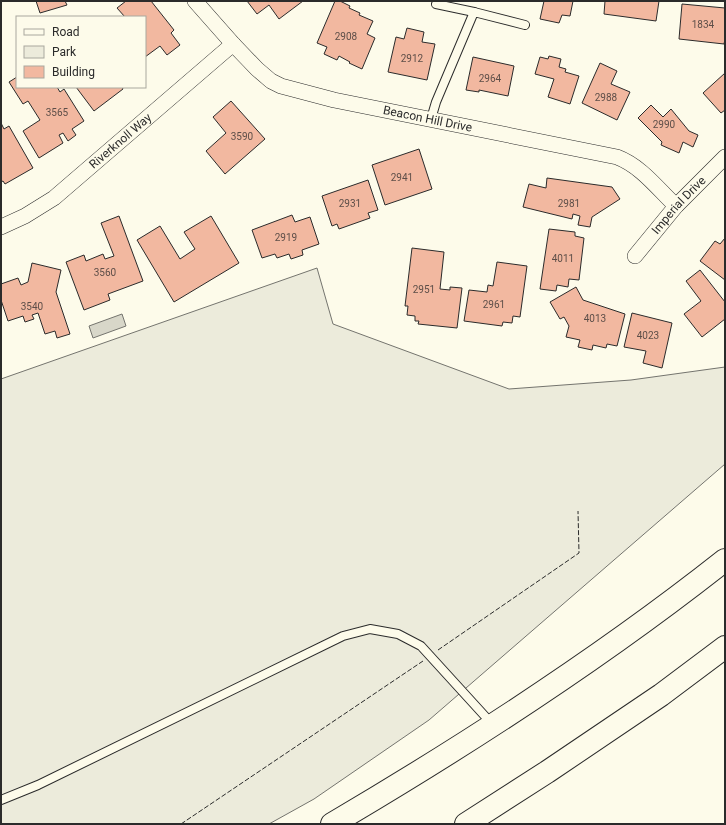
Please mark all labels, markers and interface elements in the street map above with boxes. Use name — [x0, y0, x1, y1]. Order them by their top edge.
legend — [16, 16, 146, 88]
house number: 1834 — [692, 19, 715, 30]
text: Road — [52, 25, 80, 39]
house number: 2908 — [335, 31, 358, 42]
text: Park — [52, 45, 77, 59]
house number: 2912 — [401, 53, 424, 64]
text: Building — [52, 65, 95, 79]
house number: 2964 — [479, 73, 502, 84]
house number: 2988 — [595, 92, 618, 103]
street label: Beacon Hill Drive — [382, 103, 473, 135]
house number: 3565 — [46, 107, 69, 118]
street label: Riverknoll Way — [86, 110, 154, 172]
house number: 2990 — [653, 119, 676, 130]
house number: 3590 — [231, 131, 254, 142]
house number: 2941 — [391, 172, 413, 183]
street label: Imperial Drive — [649, 173, 709, 237]
house number: 2931 — [339, 198, 361, 209]
house number: 2981 — [558, 198, 580, 209]
house number: 2919 — [275, 232, 297, 243]
house number: 4011 — [552, 253, 574, 264]
house number: 3560 — [94, 267, 117, 278]
house number: 2951 — [413, 284, 435, 295]
house number: 2961 — [483, 299, 505, 310]
house number: 3540 — [21, 301, 44, 312]
house number: 4013 — [584, 313, 606, 324]
house number: 4023 — [637, 330, 659, 341]

